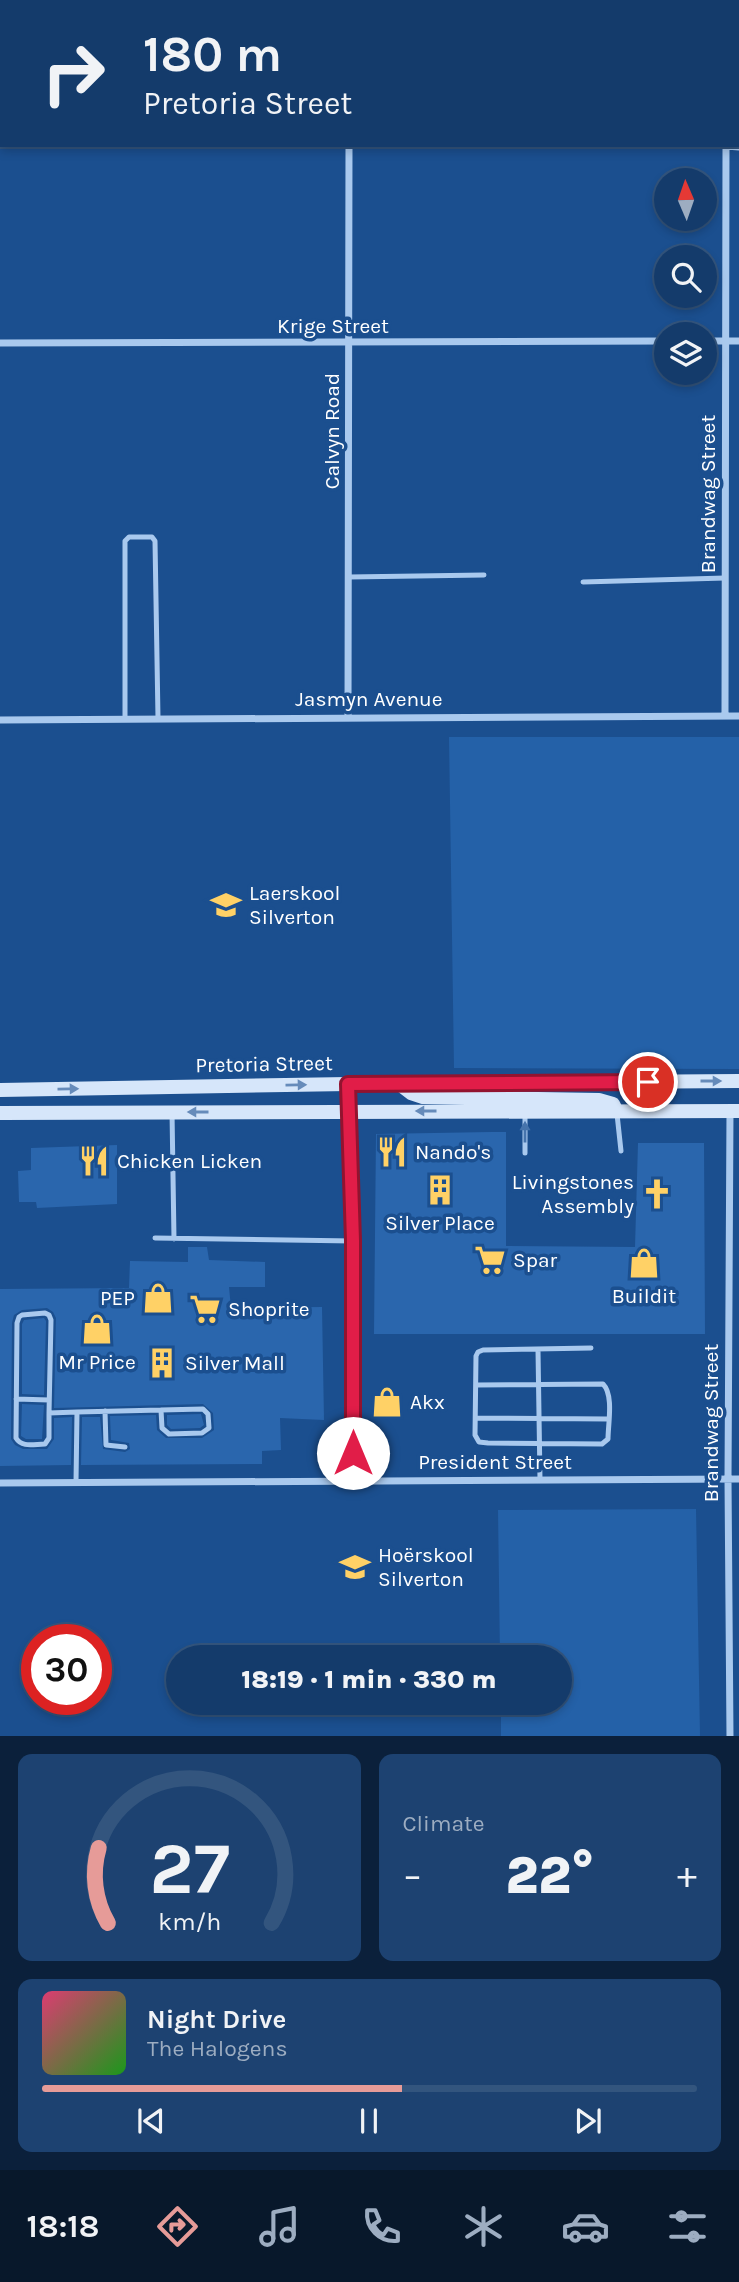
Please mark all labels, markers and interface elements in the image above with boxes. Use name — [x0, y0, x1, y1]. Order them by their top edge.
text: 180 m — [143, 26, 282, 83]
icon: right — [28, 28, 119, 119]
text: Pretoria Street — [143, 85, 352, 122]
north arrow — [654, 168, 718, 231]
map controls — [654, 168, 717, 385]
button: search — [654, 245, 717, 308]
street label: Krige Street — [277, 314, 389, 338]
button: layers — [654, 322, 717, 385]
street label: Calvyn Road — [320, 373, 344, 489]
street label: Brandwag Street — [696, 415, 720, 573]
street label: Jasmyn Avenue — [295, 687, 443, 711]
place label: Laerskool Silverton — [249, 881, 340, 929]
school or university icon: Laerskool Silverton — [209, 888, 243, 922]
street label: Pretoria Street — [195, 1051, 333, 1077]
pin — [618, 1052, 678, 1112]
icon: arrive — [629, 1063, 667, 1101]
one-way arrow — [700, 1075, 722, 1087]
one-way arrow — [285, 1079, 307, 1091]
one-way arrow — [57, 1083, 79, 1095]
one-way arrow — [415, 1105, 437, 1117]
one-way arrow — [187, 1106, 209, 1118]
one-way arrow — [519, 1120, 531, 1142]
restaurant icon: Nando's — [375, 1135, 409, 1169]
place label: Nando's — [415, 1140, 491, 1164]
restaurant icon: Chicken Licken — [77, 1144, 111, 1178]
place label: Chicken Licken — [117, 1149, 262, 1173]
place label: Livingstones Assembly — [512, 1170, 634, 1218]
building icon: Silver Place — [423, 1173, 457, 1207]
church icon: Livingstones Assembly — [640, 1177, 674, 1211]
place label: Silver Place — [385, 1211, 495, 1235]
supermarket icon: Spar — [473, 1243, 507, 1277]
shop icon: Buildit — [627, 1246, 661, 1280]
place label: Spar — [513, 1248, 558, 1272]
shop icon: PEP — [141, 1281, 175, 1315]
place label: Buildit — [612, 1284, 676, 1308]
place label: PEP — [100, 1286, 135, 1310]
supermarket icon: Shoprite — [188, 1292, 222, 1326]
place label: Shoprite — [228, 1297, 310, 1321]
shop icon: Mr Price — [80, 1312, 114, 1346]
street label: Brandwag Street — [699, 1344, 723, 1502]
building icon: Silver Mall — [145, 1346, 179, 1380]
place label: Mr Price — [58, 1350, 136, 1374]
place label: Silver Mall — [185, 1351, 285, 1375]
shop icon: Akx — [370, 1385, 404, 1419]
place label: Akx — [410, 1390, 445, 1414]
position arrow — [316, 1416, 390, 1490]
street label: President Street — [418, 1450, 572, 1474]
place label: Hoërskool Silverton — [378, 1543, 474, 1591]
school or university icon: Hoërskool Silverton — [338, 1550, 372, 1584]
speed limit sign: 30 — [21, 1624, 112, 1715]
text: 18:19 · 1 min · 330 m — [241, 1664, 497, 1695]
text: Climate — [403, 1810, 485, 1837]
text: 27 — [149, 1827, 229, 1912]
text: 22° — [505, 1845, 594, 1906]
text: − — [403, 1853, 422, 1898]
text: + — [677, 1853, 697, 1898]
text: km/h — [158, 1907, 221, 1936]
text: Night Drive — [147, 2004, 286, 2035]
text: The Halogens — [147, 2035, 287, 2062]
icon: previous — [132, 2102, 170, 2140]
icon: pause — [350, 2102, 388, 2140]
icon: next — [569, 2102, 607, 2140]
icon: directions — [153, 2202, 202, 2251]
icon: music — [255, 2202, 304, 2251]
icon: phone — [357, 2202, 406, 2251]
icon: climate — [459, 2202, 508, 2251]
icon: car — [561, 2202, 610, 2251]
icon: filters — [663, 2202, 712, 2251]
text: 18:18 — [27, 2208, 99, 2245]

